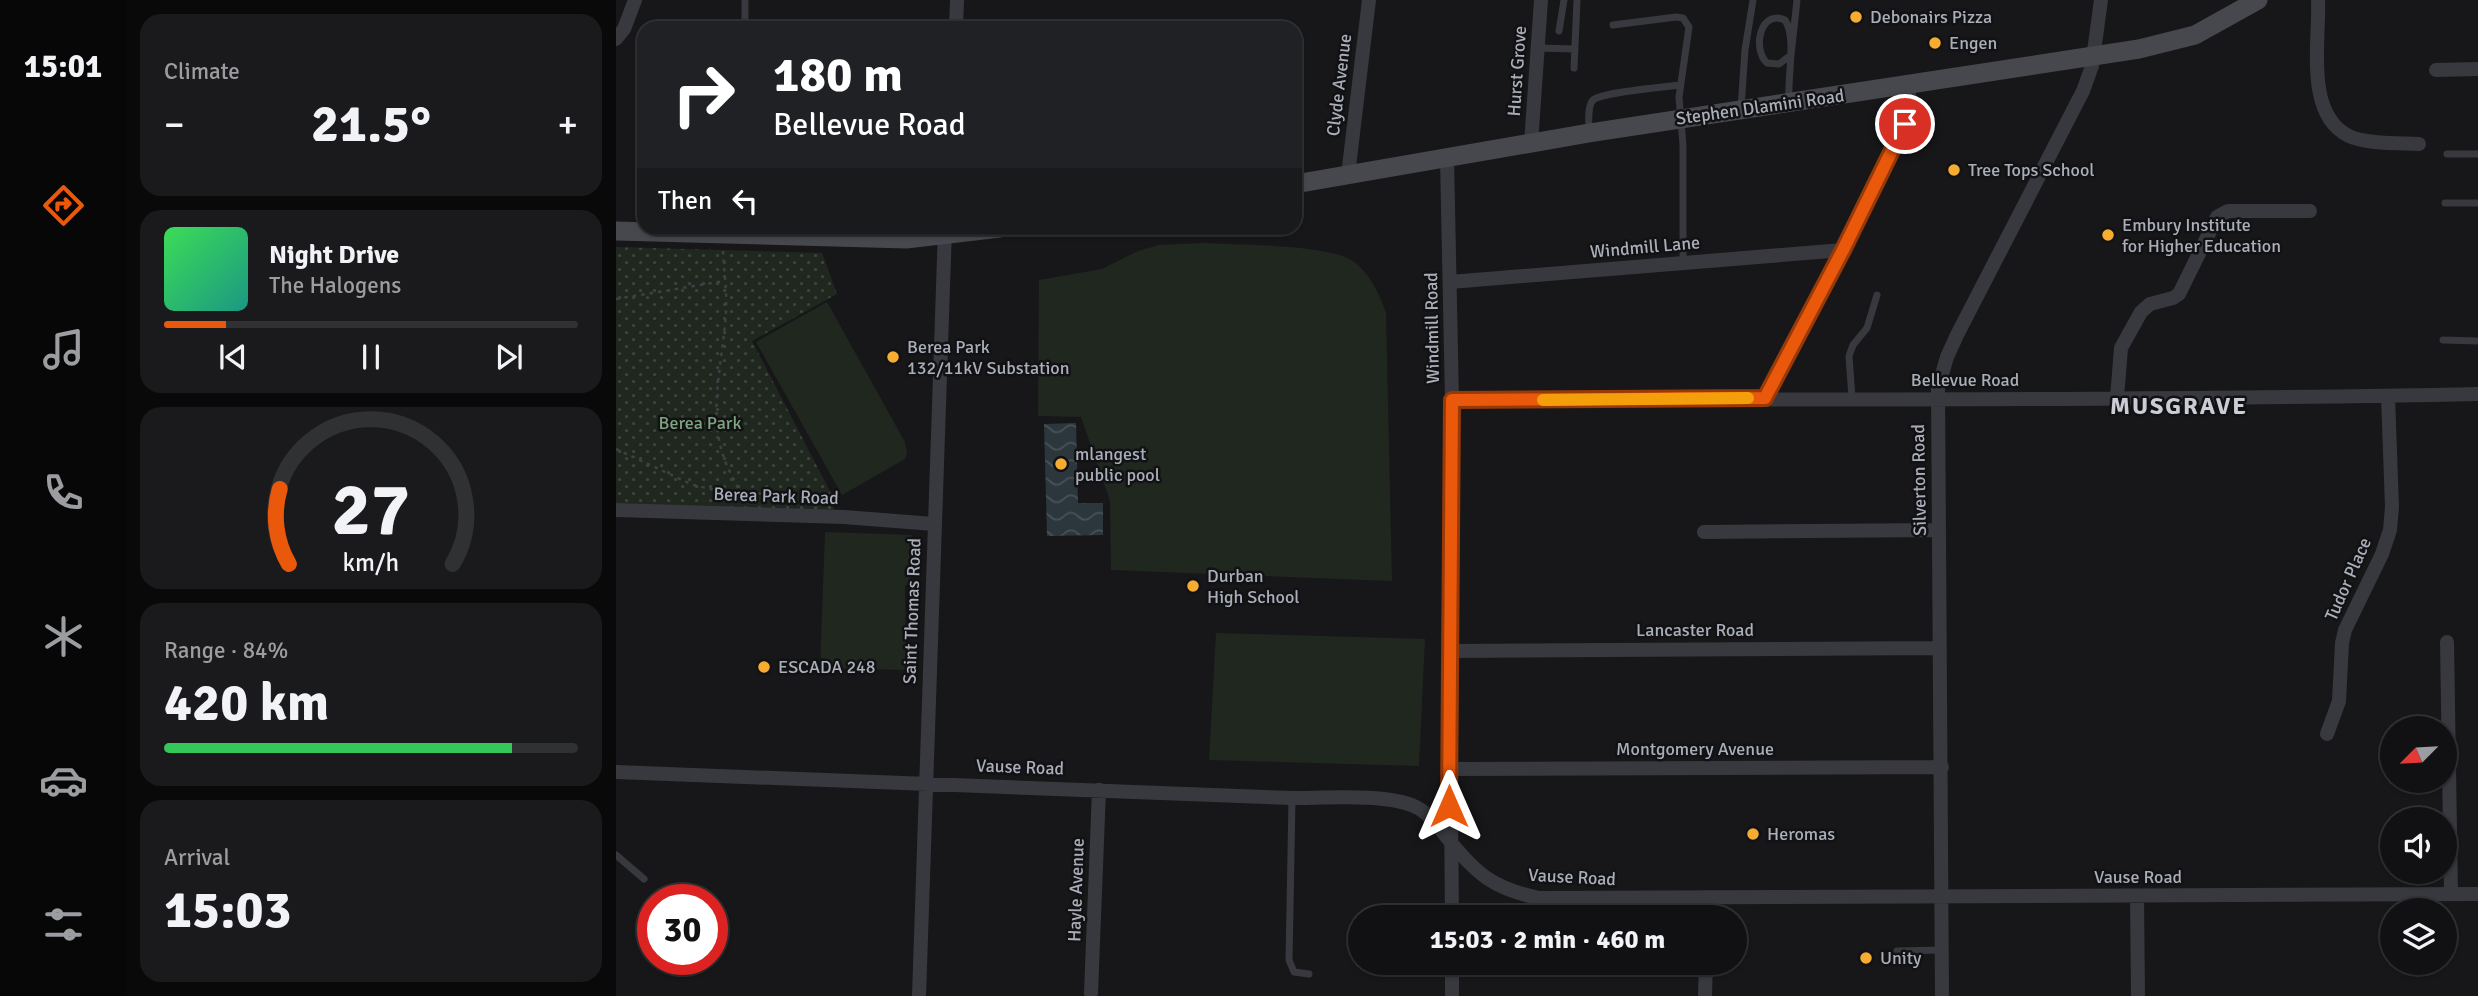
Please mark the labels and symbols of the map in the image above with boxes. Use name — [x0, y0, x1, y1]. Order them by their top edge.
place label: Debonairs Pizza — [1870, 6, 1992, 28]
marker: Debonairs Pizza — [1848, 9, 1864, 25]
street label: Hurst Grove — [1503, 25, 1531, 117]
place label: Engen — [1949, 32, 1997, 54]
street label: Clyde Avenue — [1322, 33, 1356, 137]
marker: Engen — [1927, 35, 1943, 51]
street label: Stephen Dlamini Road — [1674, 84, 1846, 130]
pin — [1875, 94, 1935, 154]
place label: Tree Tops School — [1968, 159, 2095, 181]
marker: Tree Tops School — [1946, 162, 1962, 178]
place label: Embury Institute for Higher Education — [2122, 214, 2281, 257]
marker: Embury Institute for Higher Education — [2100, 227, 2116, 243]
street label: Windmill Lane — [1589, 231, 1701, 263]
street label: Windmill Road — [1420, 272, 1444, 384]
place label: Berea Park 132/11kV Substation — [907, 336, 1069, 379]
marker: Berea Park 132/11kV Substation — [885, 349, 901, 365]
street label: Bellevue Road — [1911, 369, 2019, 391]
district label: MUSGRAVE — [2110, 391, 2248, 421]
park label: Berea Park — [659, 412, 741, 434]
street label: Silverton Road — [1907, 424, 1931, 536]
place label: mlangest public pool — [1075, 443, 1160, 486]
marker: mlangest public pool — [1053, 456, 1069, 472]
street label: Berea Park Road — [713, 483, 839, 509]
street label: Tudor Place — [2320, 534, 2376, 624]
street label: Saint Thomas Road — [898, 538, 926, 684]
place label: Durban High School — [1207, 565, 1300, 608]
marker: Durban High School — [1185, 578, 1201, 594]
street label: Lancaster Road — [1636, 619, 1754, 641]
place label: ESCADA 248 — [778, 656, 876, 678]
marker: ESCADA 248 — [756, 659, 772, 675]
north arrow — [2380, 716, 2457, 793]
street label: Montgomery Avenue — [1616, 738, 1774, 760]
street label: Vause Road — [976, 754, 1064, 780]
position arrow — [1412, 769, 1486, 843]
place label: Heromas — [1767, 823, 1835, 845]
marker: Heromas — [1745, 826, 1761, 842]
street label: Hayle Avenue — [1063, 838, 1089, 942]
street label: Vause Road — [1527, 864, 1617, 890]
street label: Vause Road — [2094, 866, 2182, 888]
speed limit sign: 30 — [637, 884, 728, 975]
place label: Unity — [1880, 947, 1922, 969]
marker: Unity — [1858, 950, 1874, 966]

